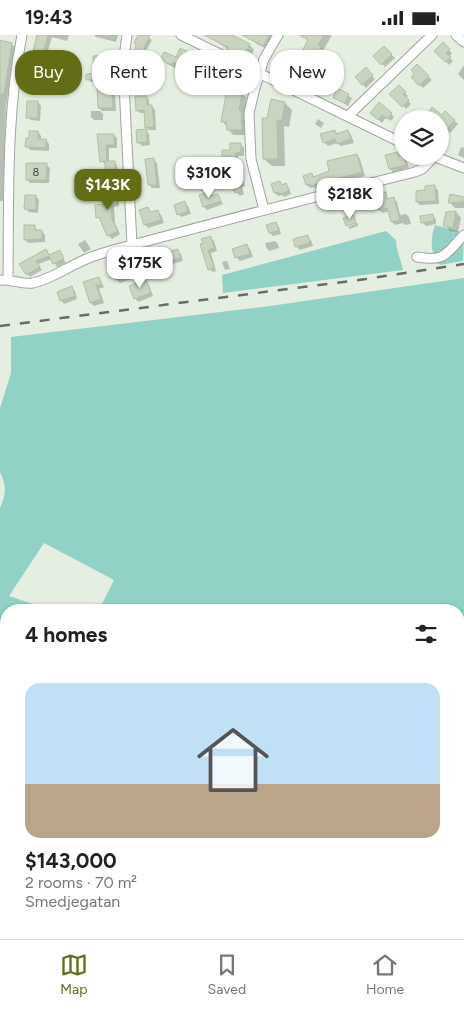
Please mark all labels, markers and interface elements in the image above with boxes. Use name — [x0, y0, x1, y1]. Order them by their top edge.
text: 19:43 — [25, 6, 72, 29]
chip: Buy — [15, 50, 82, 95]
chip: Rent — [92, 50, 165, 95]
chip: Filters — [175, 50, 260, 95]
chip: New — [270, 50, 344, 95]
map controls — [394, 110, 449, 165]
button: layers — [394, 110, 449, 165]
pin: $310K — [174, 156, 244, 199]
text: $310K — [186, 163, 232, 182]
house number: 8 — [33, 166, 40, 179]
pin: $143K — [73, 169, 143, 211]
text: $143K — [85, 175, 131, 194]
pin: $218K — [315, 177, 385, 220]
text: $218K — [327, 184, 373, 203]
pin: $175K — [105, 247, 175, 289]
text: $175K — [118, 253, 162, 272]
icon: filters — [412, 620, 440, 648]
text: 4 homes — [25, 622, 107, 647]
icon: home — [188, 715, 278, 805]
text: $143,000 — [25, 848, 117, 873]
text: 2 rooms · 70 m² — [25, 873, 137, 892]
text: Smedjegatan — [25, 892, 120, 911]
tab: Map — [60, 951, 88, 998]
tab: Saved — [208, 951, 246, 998]
tab: Home — [366, 951, 404, 998]

